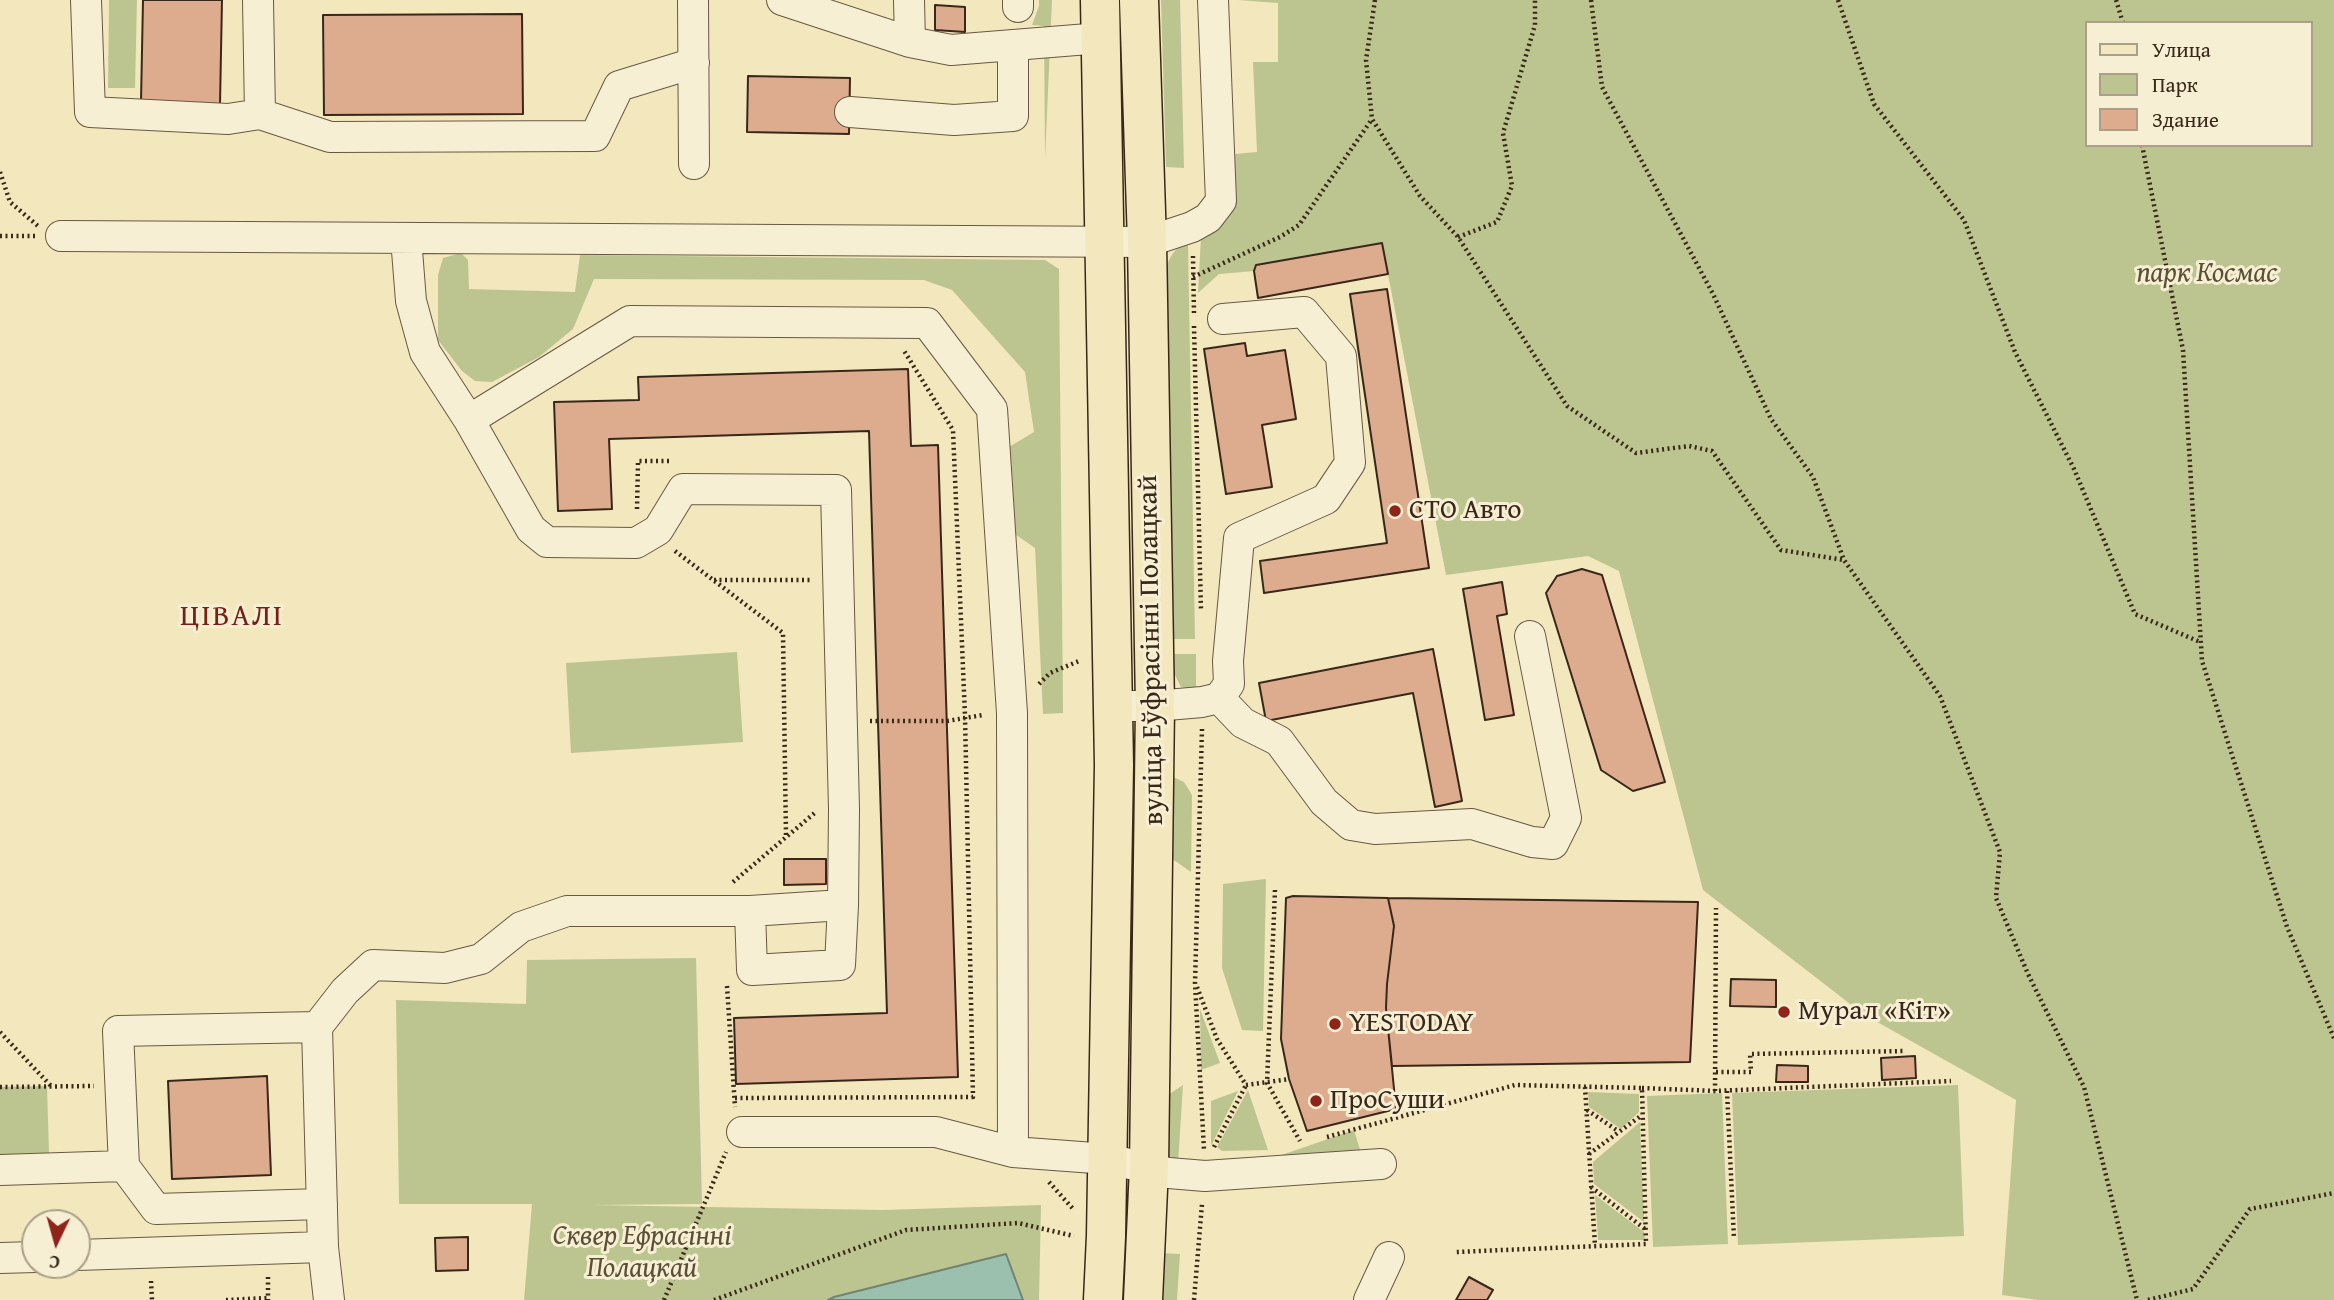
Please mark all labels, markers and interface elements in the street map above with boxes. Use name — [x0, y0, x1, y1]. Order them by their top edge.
legend — [2086, 21, 2313, 147]
text: Улица — [2152, 34, 2211, 65]
text: Парк — [2152, 69, 2198, 100]
text: Здание — [2152, 104, 2219, 135]
park label: парк Космас — [2136, 257, 2278, 291]
street label: вуліца Еўфрасінні Полацкай — [1132, 474, 1172, 826]
place label: СТО Авто — [1409, 494, 1522, 528]
marker: СТО Авто — [1387, 503, 1403, 519]
district label: ЦІВАЛІ — [181, 599, 283, 635]
place label: Мурал «Кіт» — [1798, 995, 1951, 1029]
marker: Мурал «Кіт» — [1776, 1004, 1792, 1020]
place label: YESTODAY — [1349, 1007, 1474, 1041]
marker: YESTODAY — [1327, 1016, 1343, 1032]
place label: ПроСуши — [1330, 1084, 1445, 1118]
marker: ПроСуши — [1308, 1093, 1324, 1109]
north arrow — [21, 1209, 91, 1279]
park label: Сквер Ефрасінні Полацкай — [553, 1220, 731, 1286]
text: С — [48, 1249, 61, 1277]

